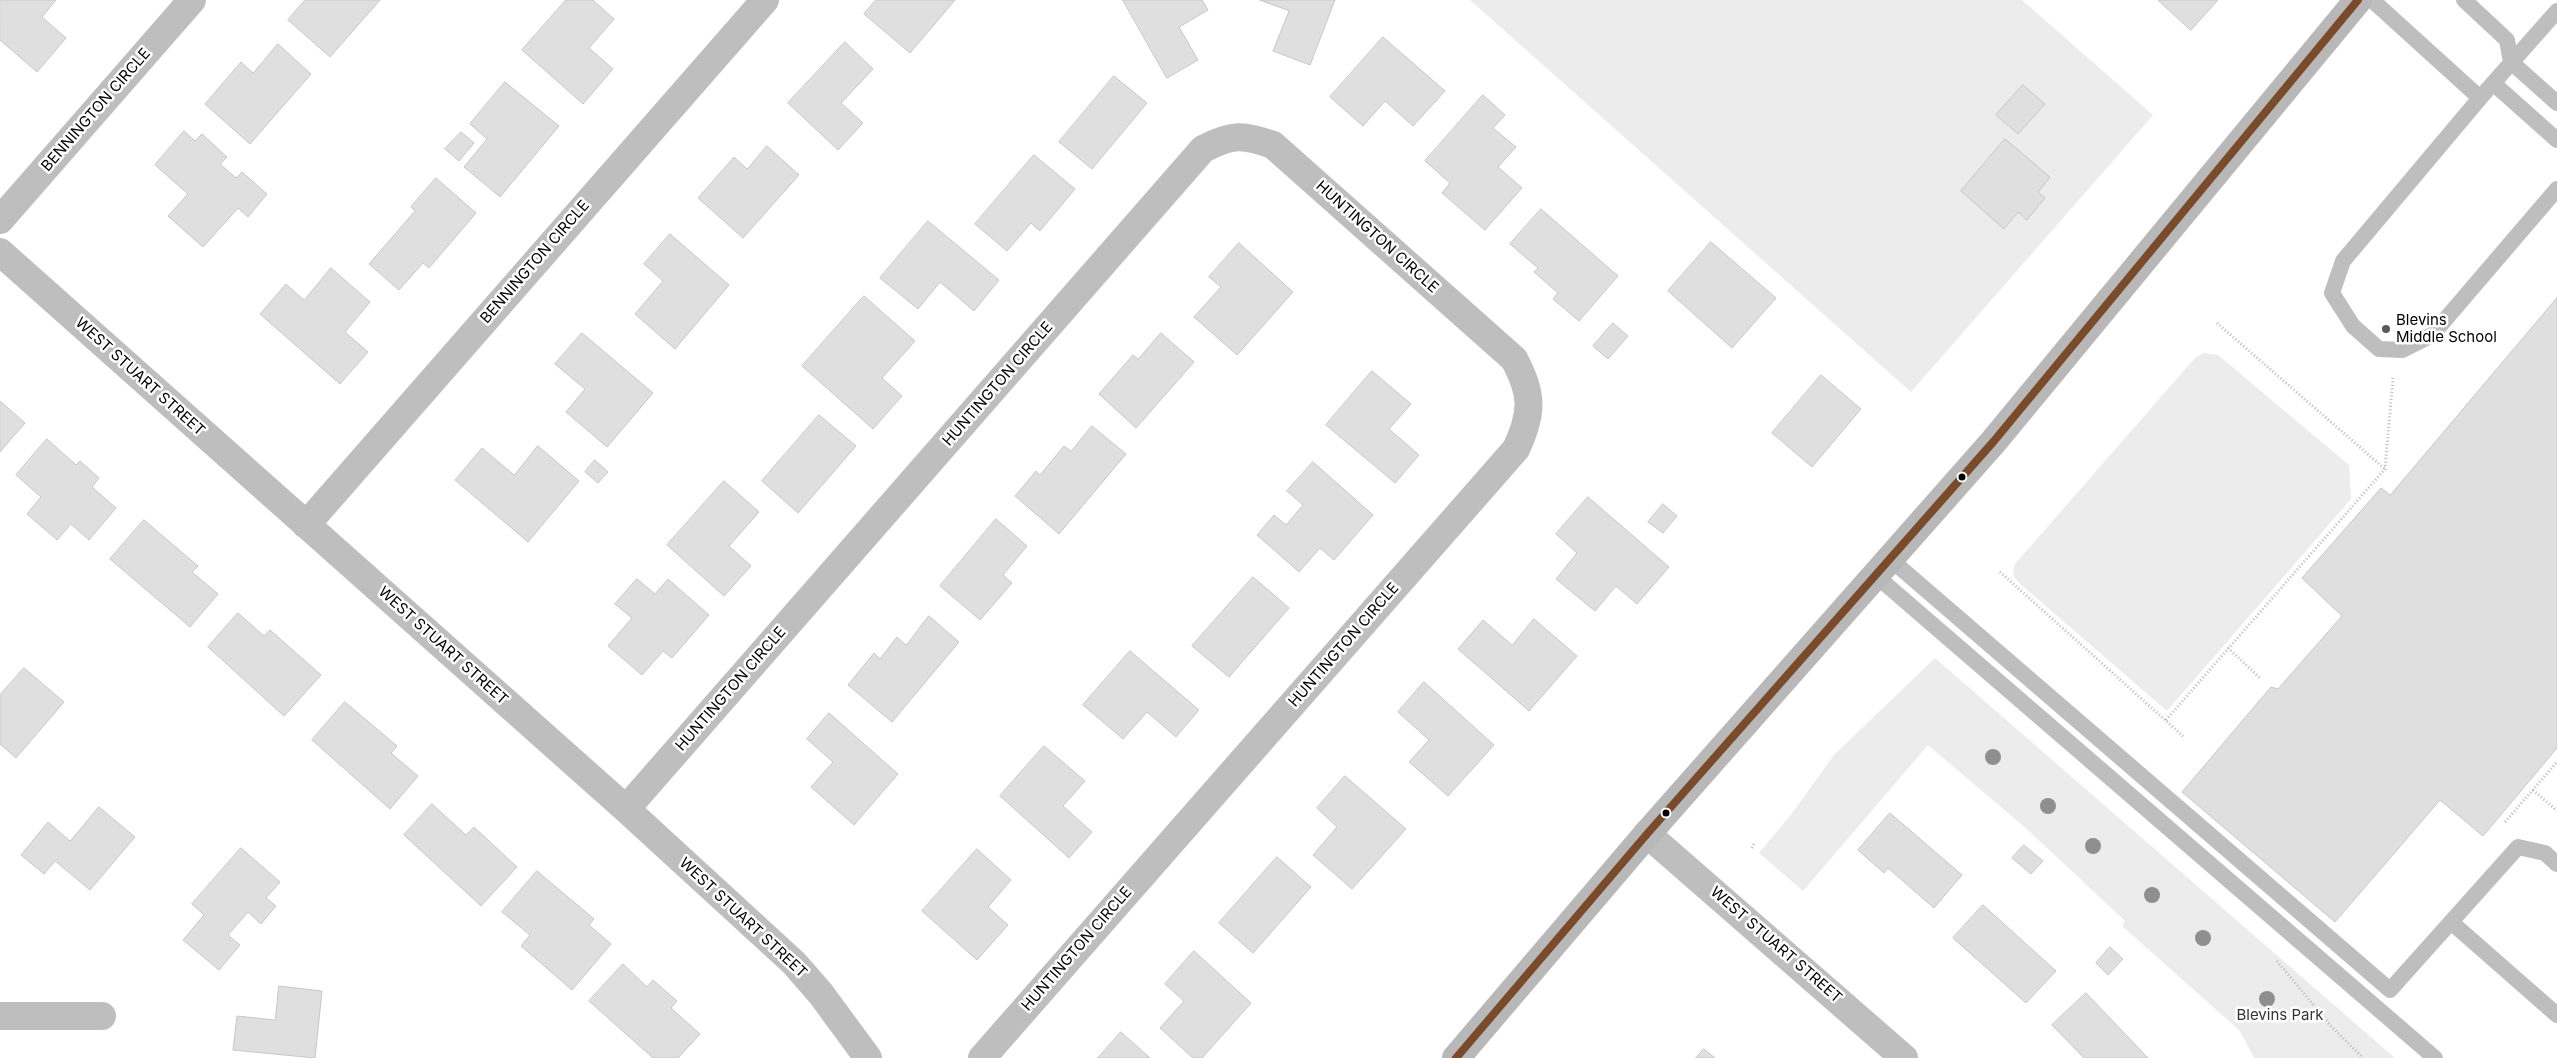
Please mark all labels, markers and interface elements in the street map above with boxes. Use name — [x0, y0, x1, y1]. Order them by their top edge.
street label: BENNINGTON CIRCLE — [38, 45, 154, 175]
street label: HUNTINGTON CIRCLE — [1312, 177, 1442, 297]
street label: BENNINGTON CIRCLE — [477, 197, 593, 327]
place label: Blevins Middle School — [2396, 311, 2497, 346]
street label: WEST STUART STREET — [72, 314, 208, 440]
street label: HUNTINGTON CIRCLE — [939, 318, 1057, 450]
marker: Blevins Middle School — [2380, 323, 2392, 335]
unlabelled marker — [1957, 472, 1967, 482]
street label: HUNTINGTON CIRCLE — [1285, 579, 1403, 711]
street label: WEST STUART STREET — [375, 583, 511, 709]
street label: HUNTINGTON CIRCLE — [672, 623, 790, 755]
unlabelled marker — [1661, 808, 1671, 818]
street label: WEST STUART STREET — [675, 854, 811, 982]
street label: HUNTINGTON CIRCLE — [1018, 883, 1136, 1015]
street label: WEST STUART STREET — [1707, 883, 1845, 1007]
park label: Blevins Park — [2236, 1006, 2324, 1024]

